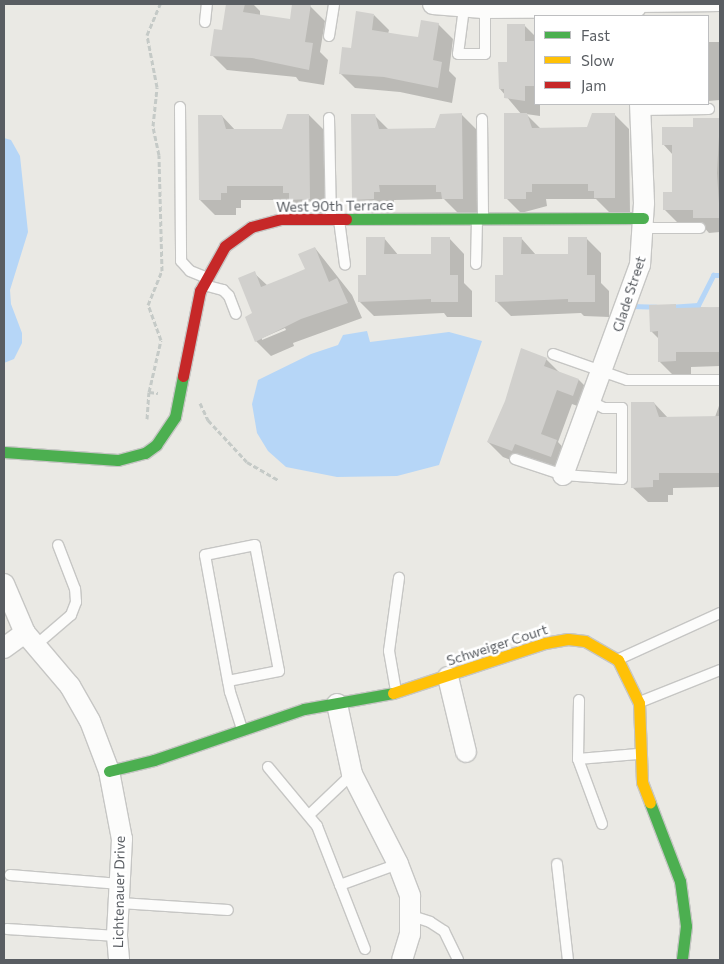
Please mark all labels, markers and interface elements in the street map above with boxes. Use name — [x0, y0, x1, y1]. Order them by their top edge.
legend — [534, 15, 709, 105]
text: Fast — [581, 26, 610, 44]
text: Slow — [581, 51, 614, 69]
text: Jam — [581, 76, 606, 94]
street label: West 90th Terrace — [276, 197, 394, 215]
street label: Glade Street — [609, 254, 649, 334]
street label: Schweiger Court — [444, 621, 550, 669]
street label: Lichtenauer Drive — [110, 836, 128, 948]

